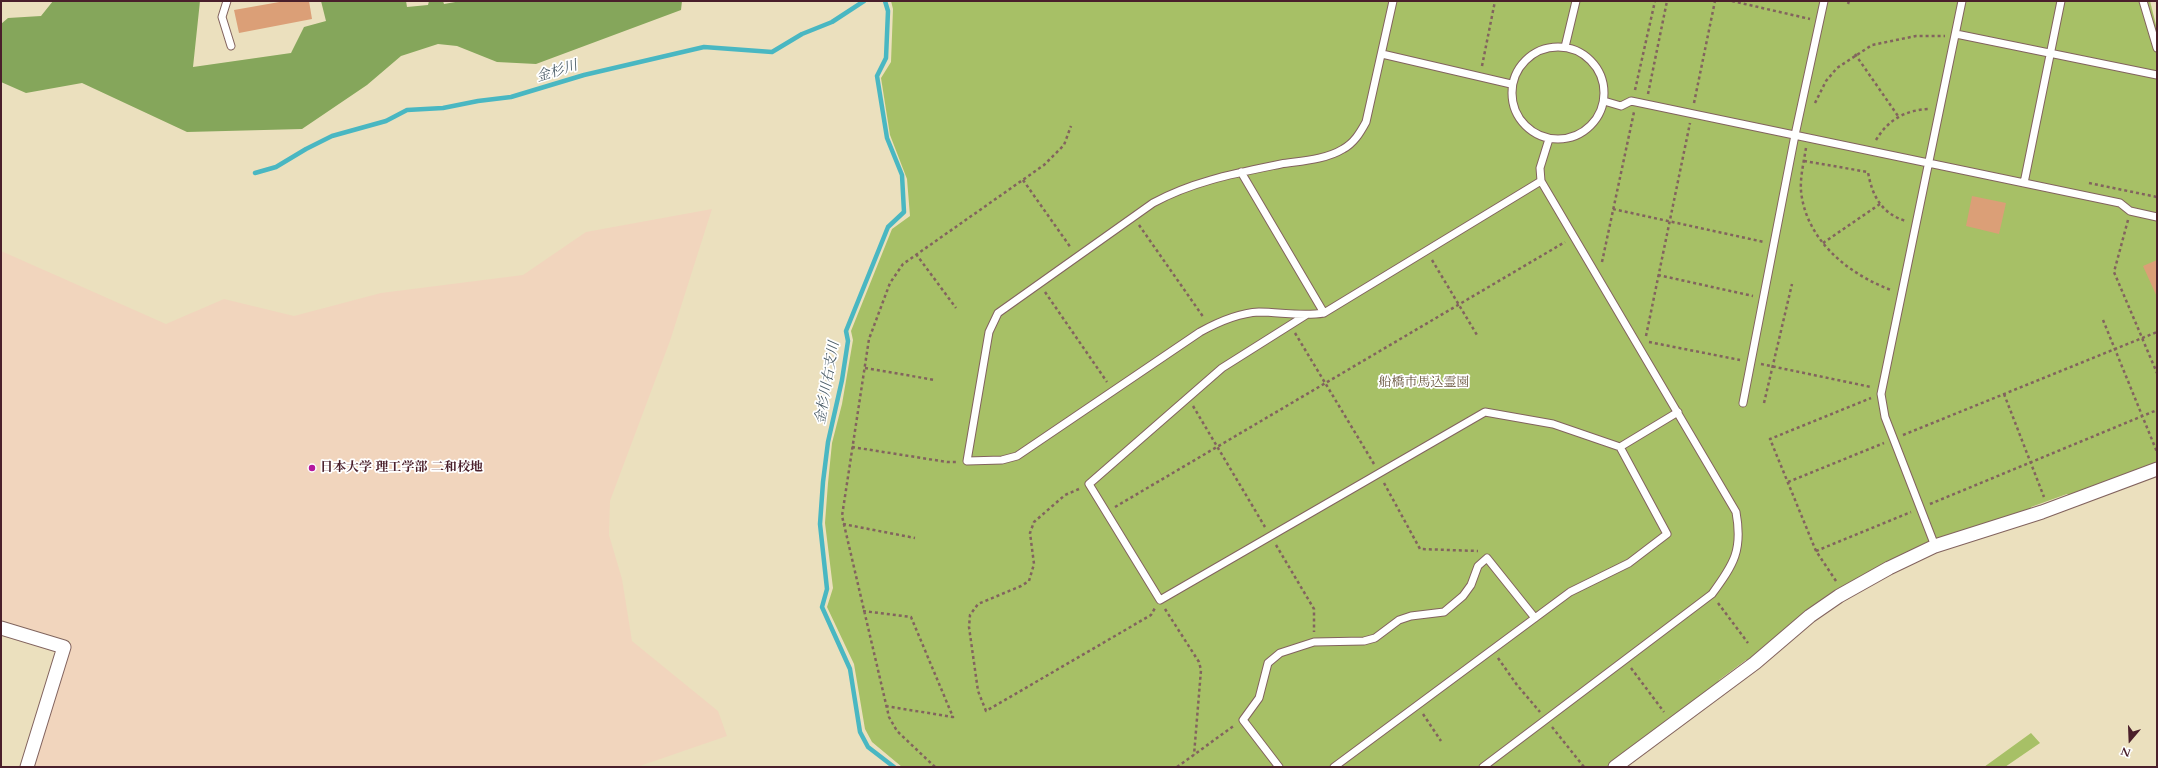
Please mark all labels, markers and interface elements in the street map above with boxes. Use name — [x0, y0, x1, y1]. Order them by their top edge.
water label: 金杉川 — [534, 58, 580, 86]
water label: 金杉川右支川 — [812, 340, 844, 426]
park label: 船橋市馬込霊園 — [1379, 375, 1469, 391]
place label: 日本大学 理工学部 二和校地 — [320, 460, 483, 476]
marker: 日本大学 理工学部 二和校地 — [307, 463, 317, 473]
north arrow — [2110, 720, 2150, 760]
text: N — [2119, 743, 2133, 760]

